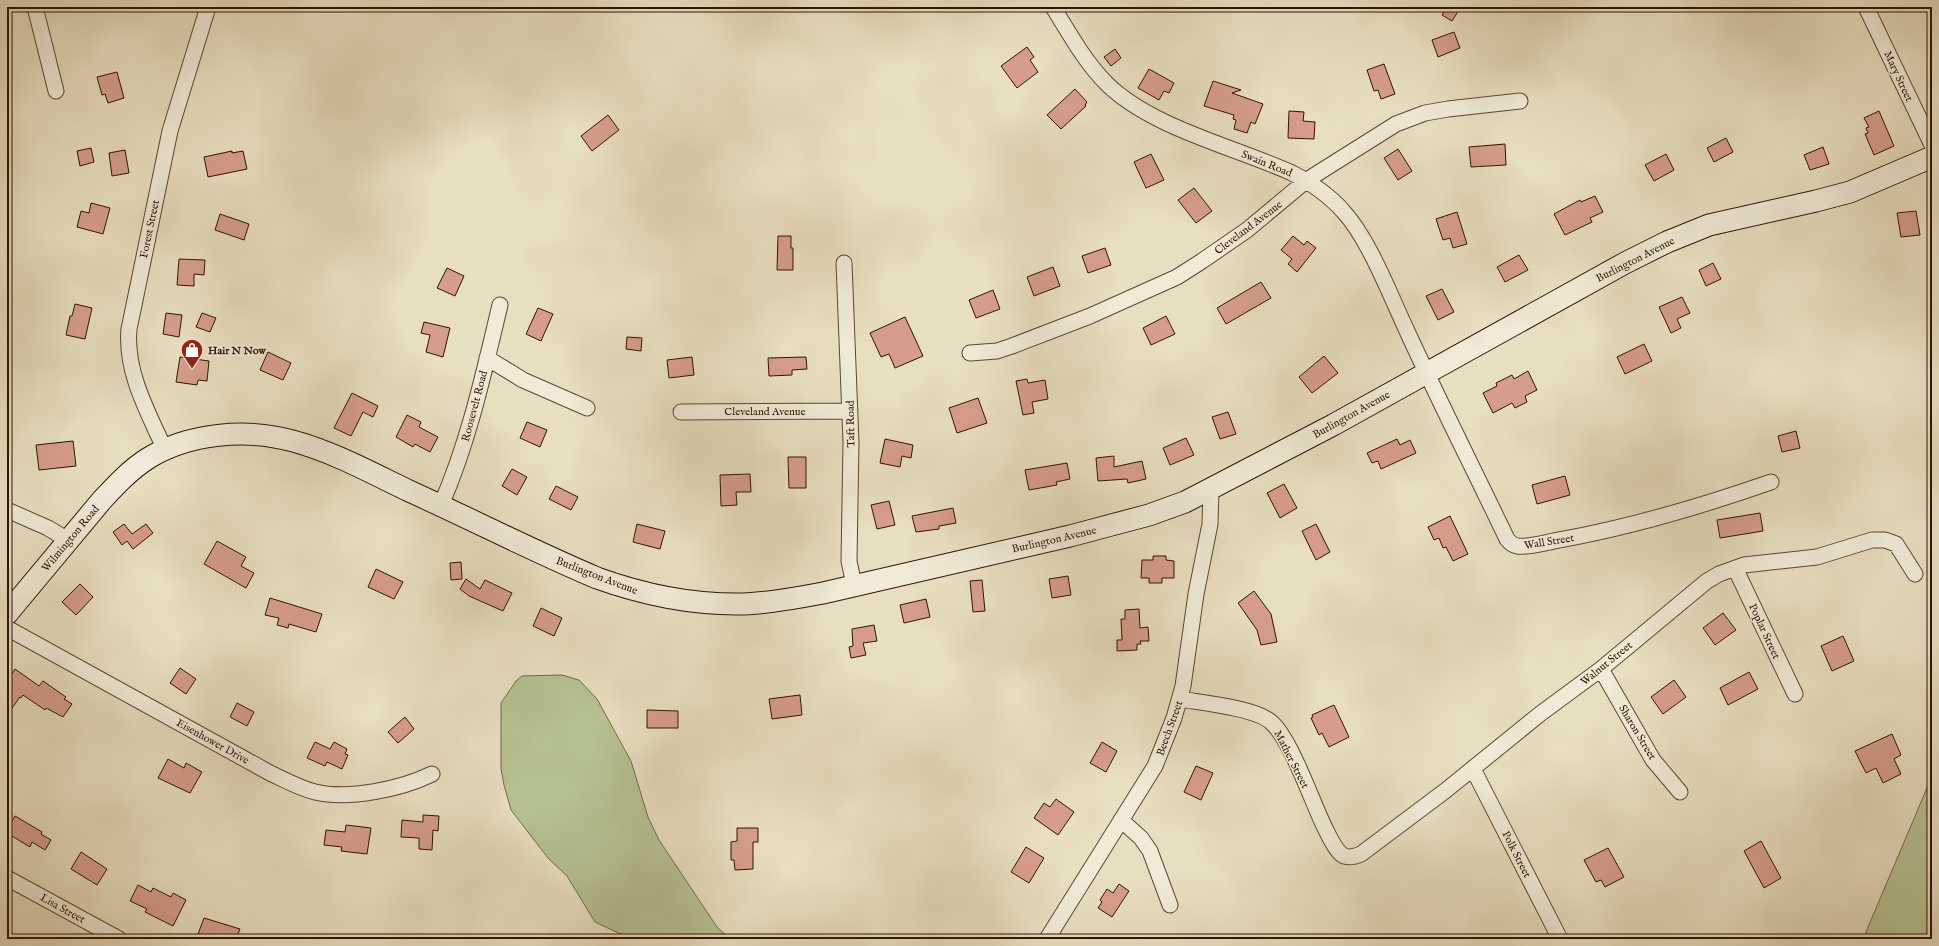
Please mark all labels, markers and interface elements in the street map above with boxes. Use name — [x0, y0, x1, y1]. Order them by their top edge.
street label: Mary Street — [1880, 49, 1916, 104]
street label: Swain Road — [1239, 147, 1294, 180]
street label: Cleveland Avenue — [1212, 198, 1285, 258]
street label: Forest Street — [137, 199, 163, 260]
street label: Burlington Avenue — [1594, 234, 1677, 286]
shop icon: Hair N Now — [179, 337, 205, 370]
place label: Hair N Now — [208, 344, 267, 358]
street label: Roosevelt Road — [459, 369, 491, 443]
street label: Burlington Avenue — [1310, 388, 1393, 442]
street label: Taft Road — [844, 400, 858, 448]
street label: Cleveland Avenue — [724, 405, 806, 419]
street label: Wilmington Road — [39, 502, 103, 575]
street label: Burlington Avenue — [1011, 523, 1098, 557]
street label: Wall Street — [1523, 531, 1575, 553]
street label: Burlington Avenue — [554, 554, 639, 598]
street label: Poplar Street — [1745, 601, 1783, 662]
street label: Walnut Street — [1578, 639, 1636, 689]
street label: Beech Street — [1153, 699, 1186, 758]
street label: Sharon Street — [1615, 702, 1659, 763]
street label: Eisenhower Drive — [174, 716, 251, 768]
street label: Mather Street — [1270, 728, 1312, 791]
street label: Polk Street — [1498, 829, 1534, 880]
street label: Lisa Street — [38, 891, 88, 927]

